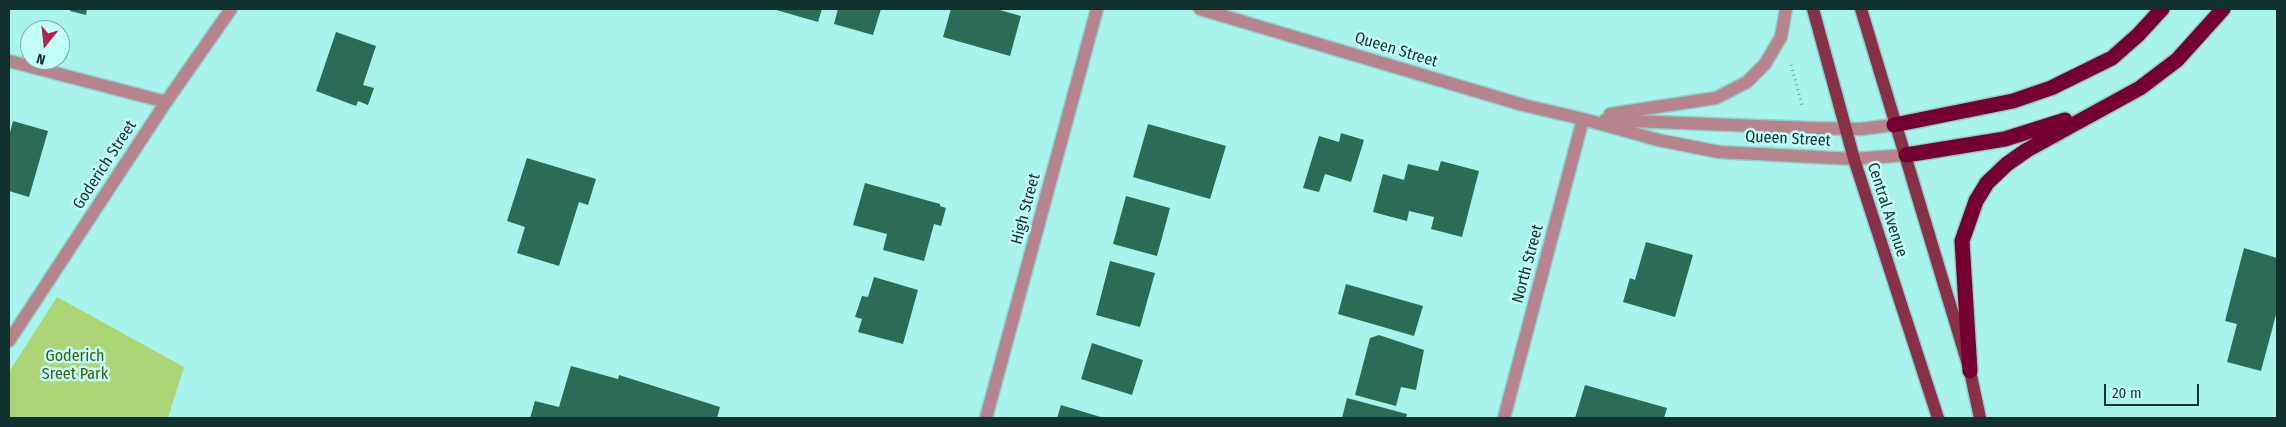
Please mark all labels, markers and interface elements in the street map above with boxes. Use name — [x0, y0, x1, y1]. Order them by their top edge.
north arrow — [20, 20, 70, 70]
street label: Queen Street — [1352, 28, 1440, 72]
text: N — [35, 50, 47, 68]
street label: Goderich Street — [69, 117, 141, 213]
street label: Queen Street — [1745, 127, 1831, 151]
street label: Central Avenue — [1863, 160, 1911, 260]
street label: High Street — [1007, 171, 1045, 247]
street label: North Street — [1508, 223, 1548, 305]
park label: Goderich Sreet Park — [42, 347, 108, 385]
scale bar — [2106, 374, 2201, 406]
text: 20 m — [2112, 384, 2142, 402]

